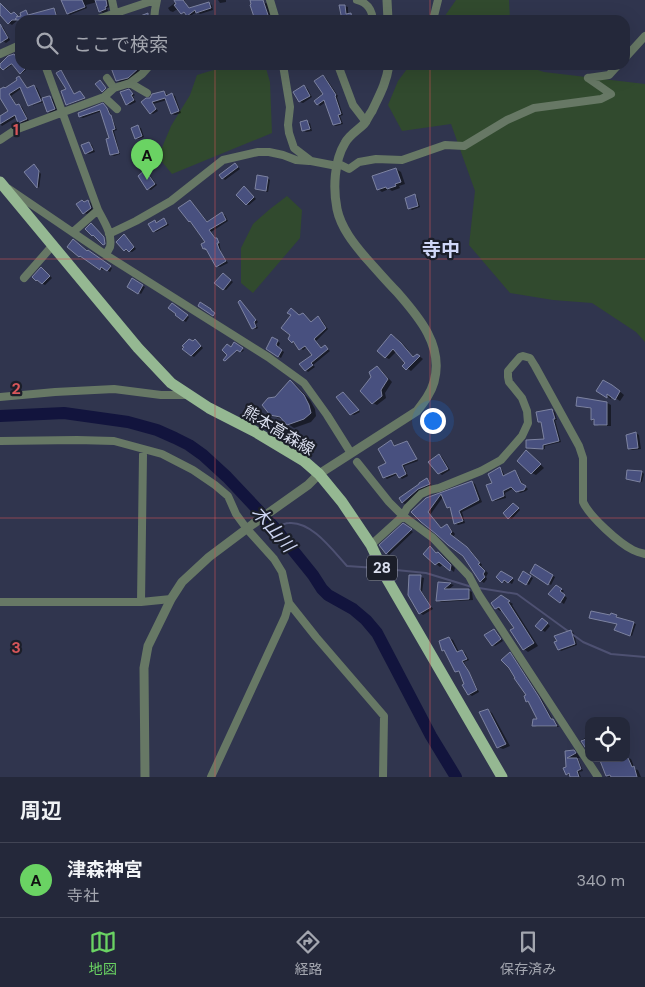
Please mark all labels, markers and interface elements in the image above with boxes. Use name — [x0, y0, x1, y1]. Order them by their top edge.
search box — [15, 15, 630, 70]
icon: search — [33, 29, 61, 57]
text: ここで検索 — [73, 32, 168, 57]
text: 1 — [13, 119, 19, 140]
pin: A — [131, 139, 163, 180]
district label: 寺中 — [422, 237, 460, 262]
text: 2 — [11, 378, 21, 399]
street label: 熊本高森線 — [239, 401, 318, 460]
your location — [420, 408, 446, 434]
water label: 木山川 — [246, 501, 301, 559]
road number: 28 — [367, 556, 397, 580]
text: 3 — [11, 637, 21, 658]
map controls — [585, 717, 630, 762]
button: locate — [585, 717, 630, 762]
text: 周辺 — [20, 797, 62, 825]
text: 津森神宮 — [67, 857, 143, 882]
text: A — [30, 870, 42, 891]
text: 340 m — [576, 870, 625, 891]
text: 寺社 — [67, 885, 99, 906]
tab: 地図 — [89, 928, 117, 978]
tab: 経路 — [294, 928, 322, 978]
tab: 保存済み — [500, 928, 556, 978]

